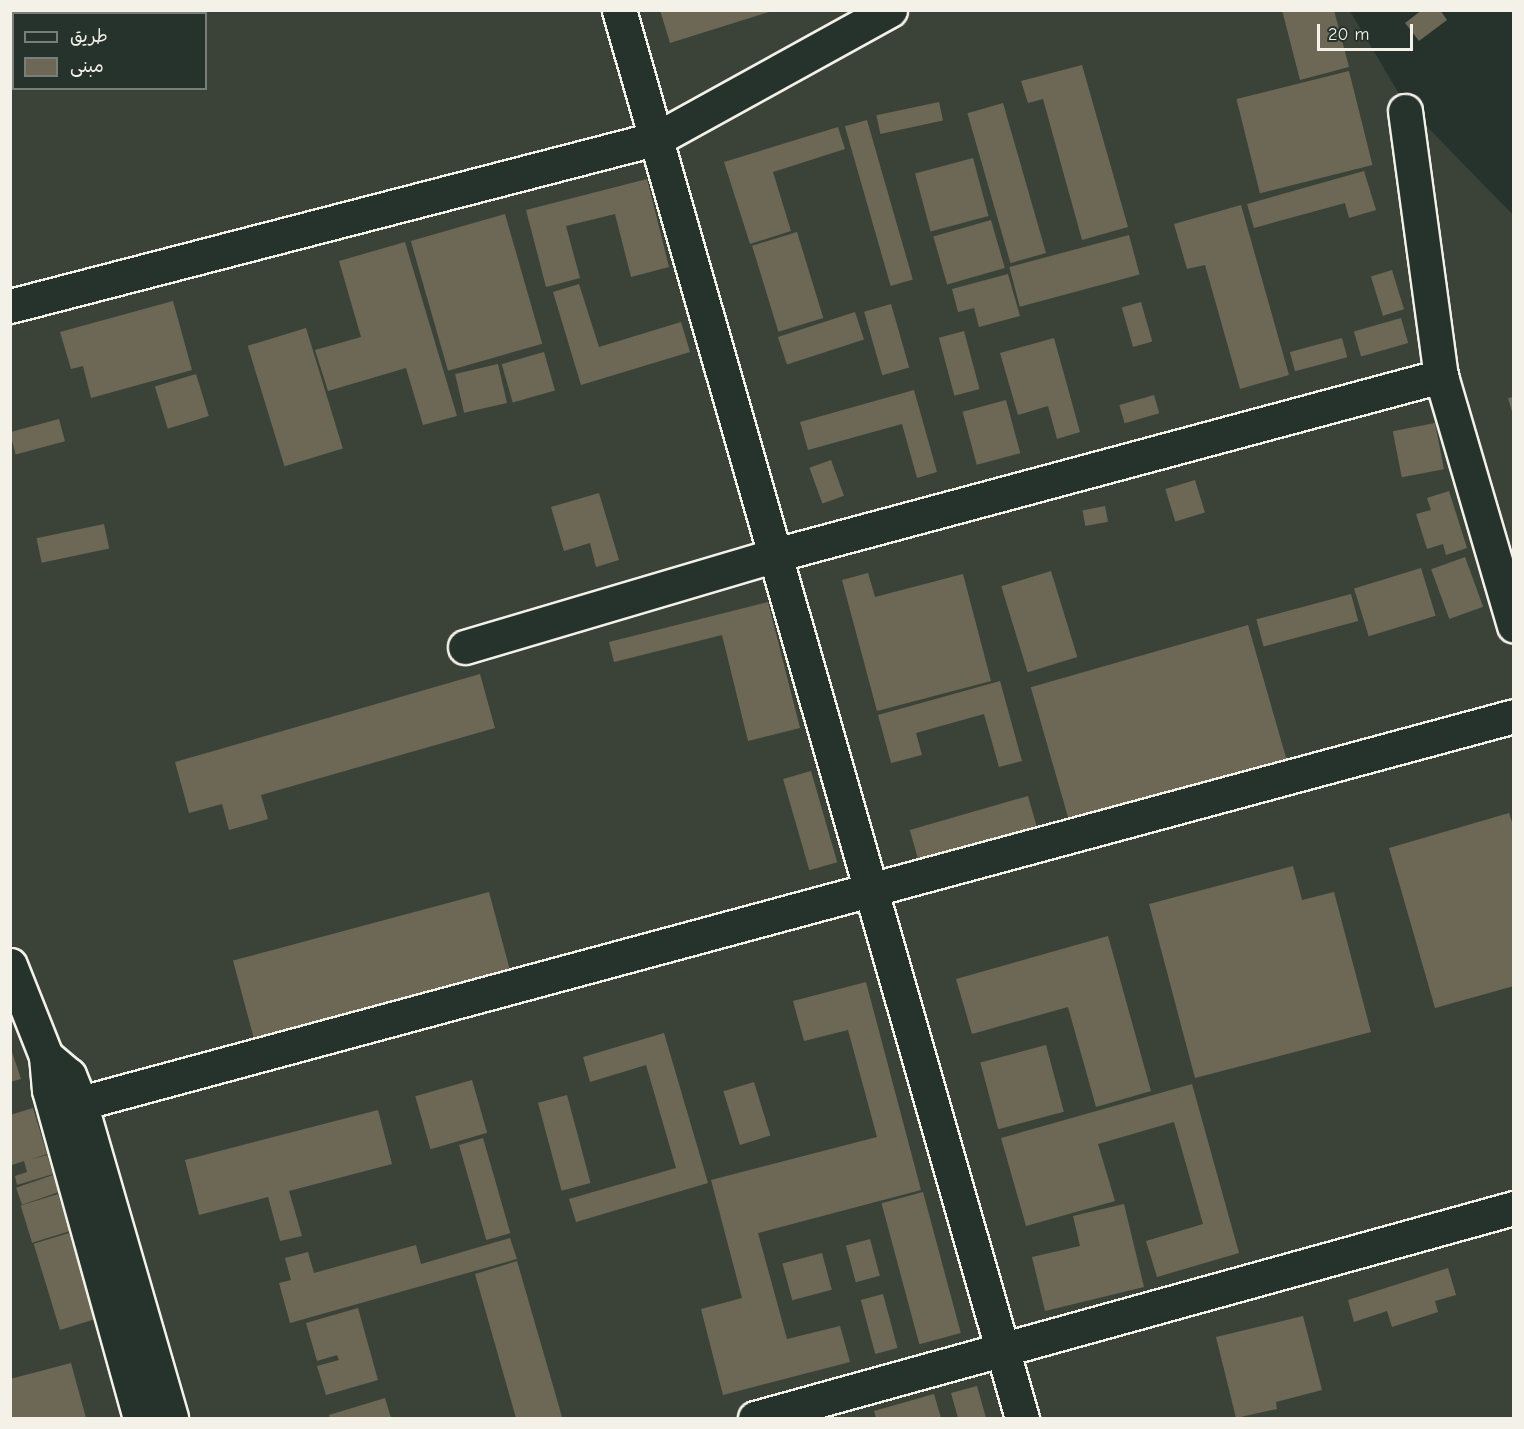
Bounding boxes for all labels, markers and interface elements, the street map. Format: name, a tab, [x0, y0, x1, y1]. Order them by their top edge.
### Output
legend	[12, 12, 207, 90]
scale bar	[1320, 12, 1416, 50]
text: 20 m	[1328, 24, 1369, 45]
text: طريق	[70, 26, 108, 47]
text: مبنى	[70, 56, 104, 77]

